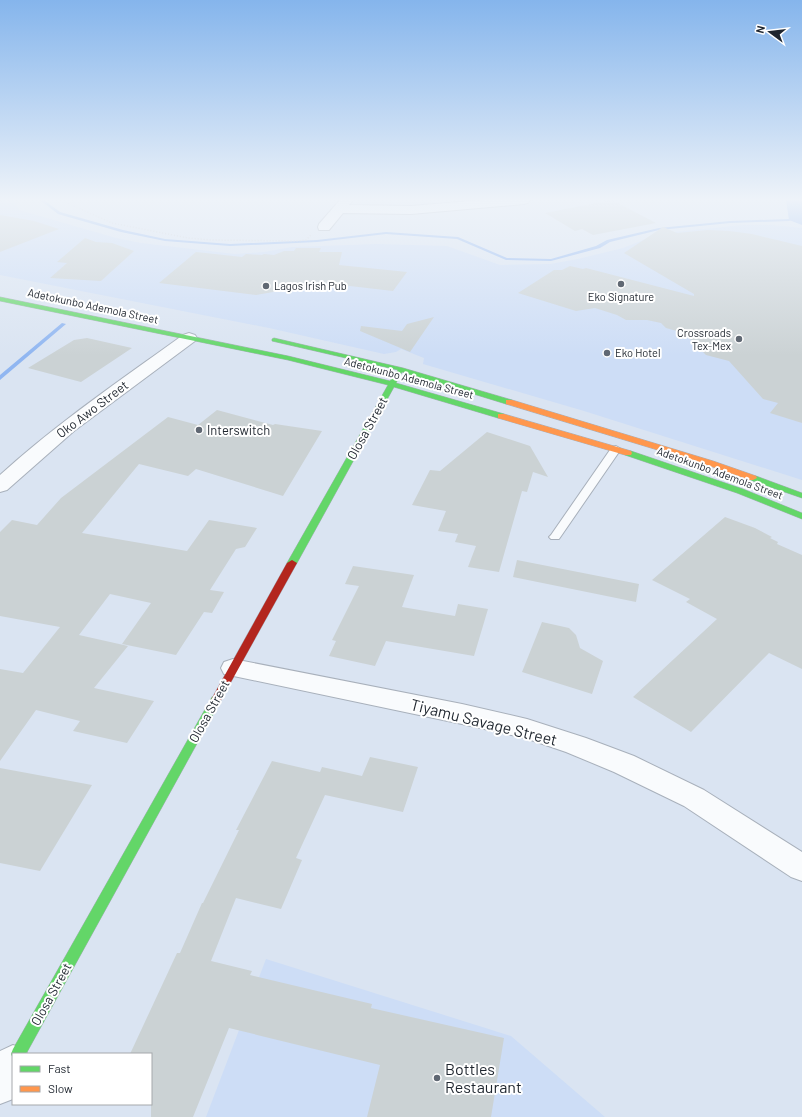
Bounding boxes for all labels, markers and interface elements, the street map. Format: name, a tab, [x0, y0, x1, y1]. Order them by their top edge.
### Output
north arrow	[750, 12, 790, 52]
text: N	[753, 24, 767, 35]
place label: Lagos Irish Pub	[274, 279, 347, 292]
marker: Eko Signature	[616, 279, 626, 289]
marker: Lagos Irish Pub	[261, 281, 271, 291]
street label: Adetokunbo Ademola Street	[26, 285, 160, 326]
place label: Eko Signature	[588, 290, 654, 303]
place label: Crossroads Tex-Mex	[677, 326, 731, 352]
marker: Crossroads Tex-Mex	[734, 334, 744, 344]
place label: Eko Hotel	[615, 346, 661, 359]
marker: Eko Hotel	[602, 348, 612, 358]
street label: Adetokunbo Ademola Street	[343, 354, 475, 401]
street label: Oko Awo Street	[53, 377, 131, 441]
street label: Olosa Street	[343, 394, 391, 462]
place label: Interswitch	[207, 422, 270, 438]
marker: Interswitch	[194, 425, 204, 435]
street label: Adetokunbo Ademola Street	[655, 444, 785, 501]
street label: Olosa Street	[185, 677, 233, 745]
street label: Tiyamu Savage Street	[409, 694, 559, 749]
street label: Olosa Street	[27, 960, 75, 1028]
legend	[12, 1053, 152, 1105]
place label: Bottles Restaurant	[445, 1059, 522, 1096]
text: Fast	[48, 1061, 71, 1075]
marker: Bottles Restaurant	[432, 1073, 442, 1083]
text: Slow	[48, 1081, 73, 1095]

